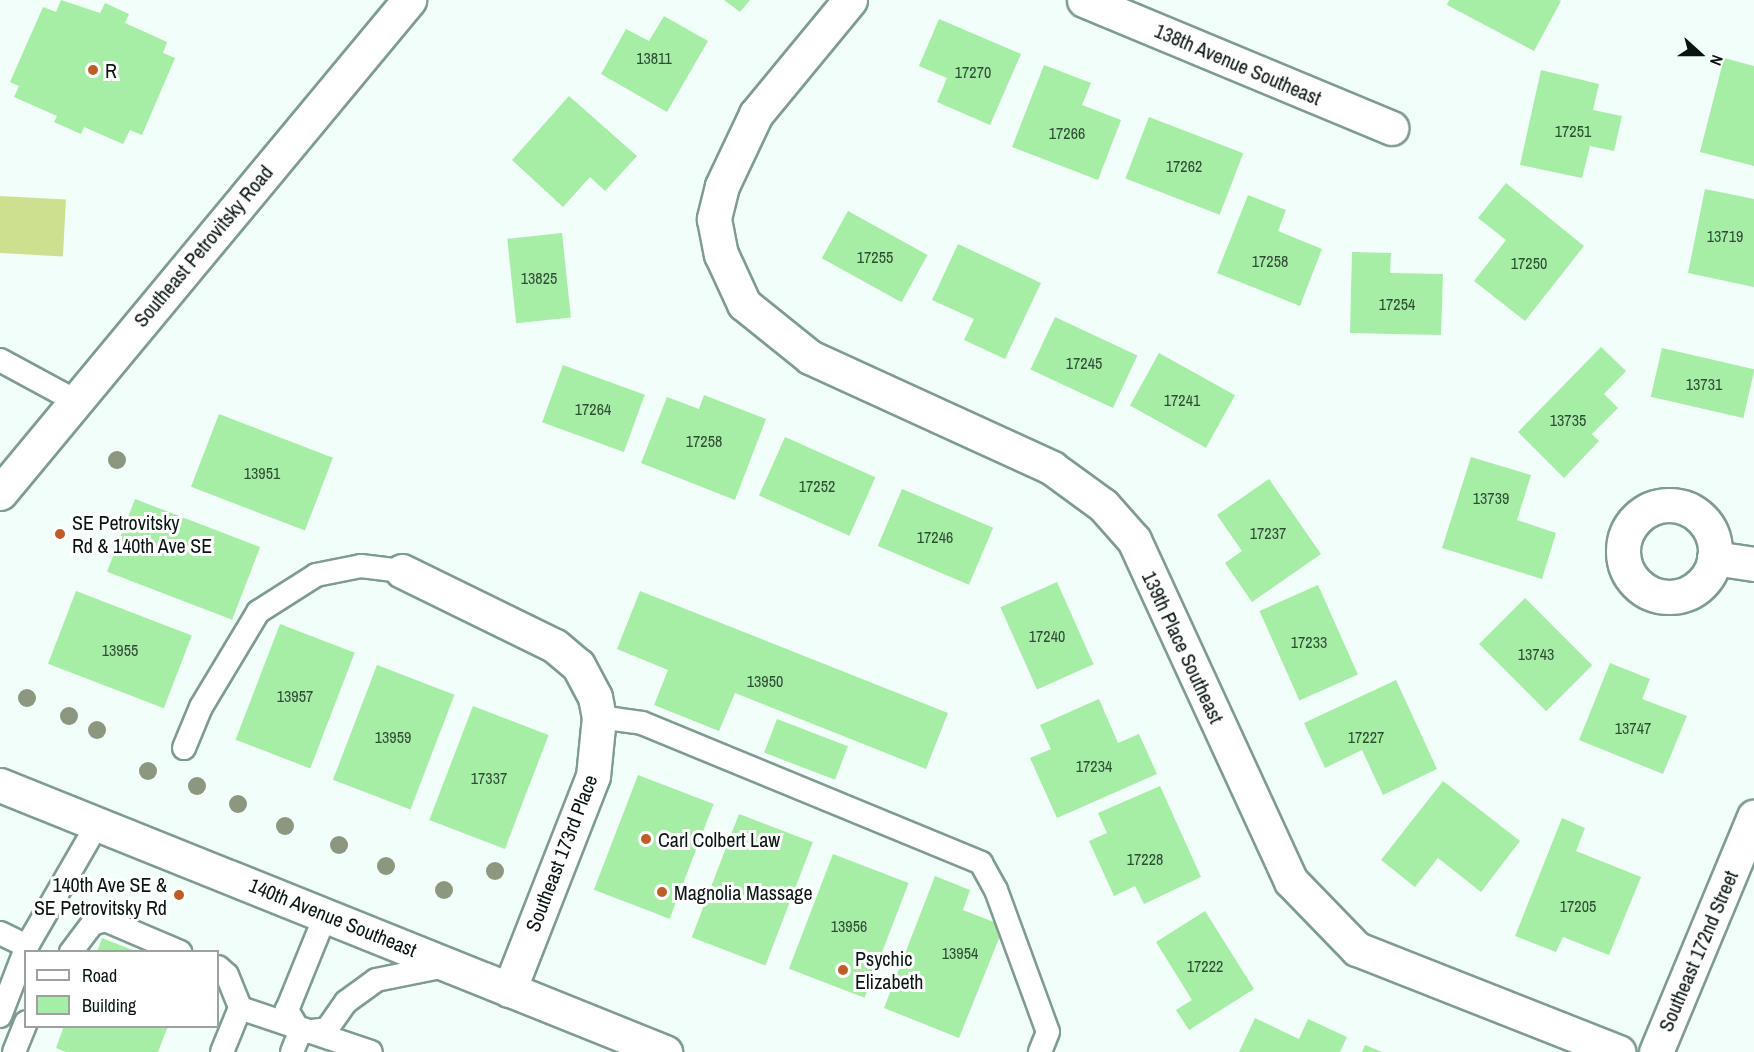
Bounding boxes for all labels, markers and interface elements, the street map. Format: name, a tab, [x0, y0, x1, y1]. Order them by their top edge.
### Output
street label: 138th Avenue Southeast	[1151, 18, 1325, 110]
north arrow	[1670, 24, 1730, 84]
house number: 13811	[636, 48, 672, 68]
text: N	[1705, 52, 1729, 69]
place label: R	[105, 58, 117, 82]
house number: 17270	[955, 62, 991, 82]
marker: R	[86, 63, 100, 77]
house number: 17251	[1555, 121, 1591, 141]
house number: 17266	[1049, 123, 1085, 143]
house number: 17262	[1166, 156, 1202, 176]
street label: Southeast Petrovitsky Road	[128, 160, 278, 332]
house number: 13719	[1707, 226, 1743, 246]
house number: 17255	[857, 247, 893, 267]
house number: 17258	[1252, 251, 1288, 271]
house number: 17250	[1511, 253, 1547, 273]
house number: 13825	[521, 268, 557, 288]
house number: 17254	[1379, 294, 1415, 314]
house number: 17245	[1066, 353, 1102, 373]
house number: 13731	[1686, 374, 1722, 394]
house number: 17241	[1164, 390, 1200, 410]
house number: 17264	[575, 399, 611, 419]
house number: 13735	[1550, 410, 1586, 430]
house number: 17258	[686, 431, 722, 451]
house number: 13951	[244, 463, 280, 483]
house number: 17252	[799, 476, 835, 496]
house number: 13739	[1473, 488, 1509, 508]
place label: SE Petrovitsky Rd & 140th Ave SE	[72, 510, 213, 557]
house number: 17237	[1250, 523, 1286, 543]
marker: SE Petrovitsky Rd & 140th Ave SE	[53, 527, 67, 541]
house number: 17246	[917, 527, 953, 547]
street label: 139th Place Southeast	[1137, 567, 1229, 727]
house number: 17240	[1029, 626, 1065, 646]
house number: 17233	[1291, 632, 1327, 652]
house number: 13955	[102, 640, 138, 660]
house number: 13743	[1518, 644, 1554, 664]
house number: 13950	[747, 671, 783, 691]
house number: 13957	[277, 686, 313, 706]
house number: 13747	[1615, 718, 1651, 738]
house number: 13959	[375, 727, 411, 747]
house number: 17227	[1348, 727, 1384, 747]
house number: 17234	[1076, 756, 1112, 776]
house number: 17337	[471, 768, 507, 788]
street label: Southeast 173rd Place	[520, 771, 602, 935]
place label: Carl Colbert Law	[658, 827, 780, 851]
marker: Carl Colbert Law	[639, 832, 653, 846]
house number: 17228	[1127, 849, 1163, 869]
street label: Southeast 172nd Street	[1653, 867, 1743, 1035]
place label: 140th Ave SE & SE Petrovitsky Rd	[34, 872, 167, 919]
street label: 140th Avenue Southeast	[245, 872, 421, 962]
place label: Magnolia Massage	[674, 880, 813, 904]
marker: Magnolia Massage	[655, 885, 669, 899]
marker: 140th Ave SE & SE Petrovitsky Rd	[172, 888, 186, 902]
house number: 17205	[1560, 896, 1596, 916]
house number: 13956	[831, 916, 867, 936]
house number: 13954	[942, 943, 978, 963]
place label: Psychic Elizabeth	[855, 946, 923, 993]
legend	[24, 950, 219, 1028]
house number: 17222	[1187, 956, 1223, 976]
text: Road	[82, 963, 117, 988]
marker: Psychic Elizabeth	[836, 963, 850, 977]
text: Building	[82, 993, 136, 1018]

